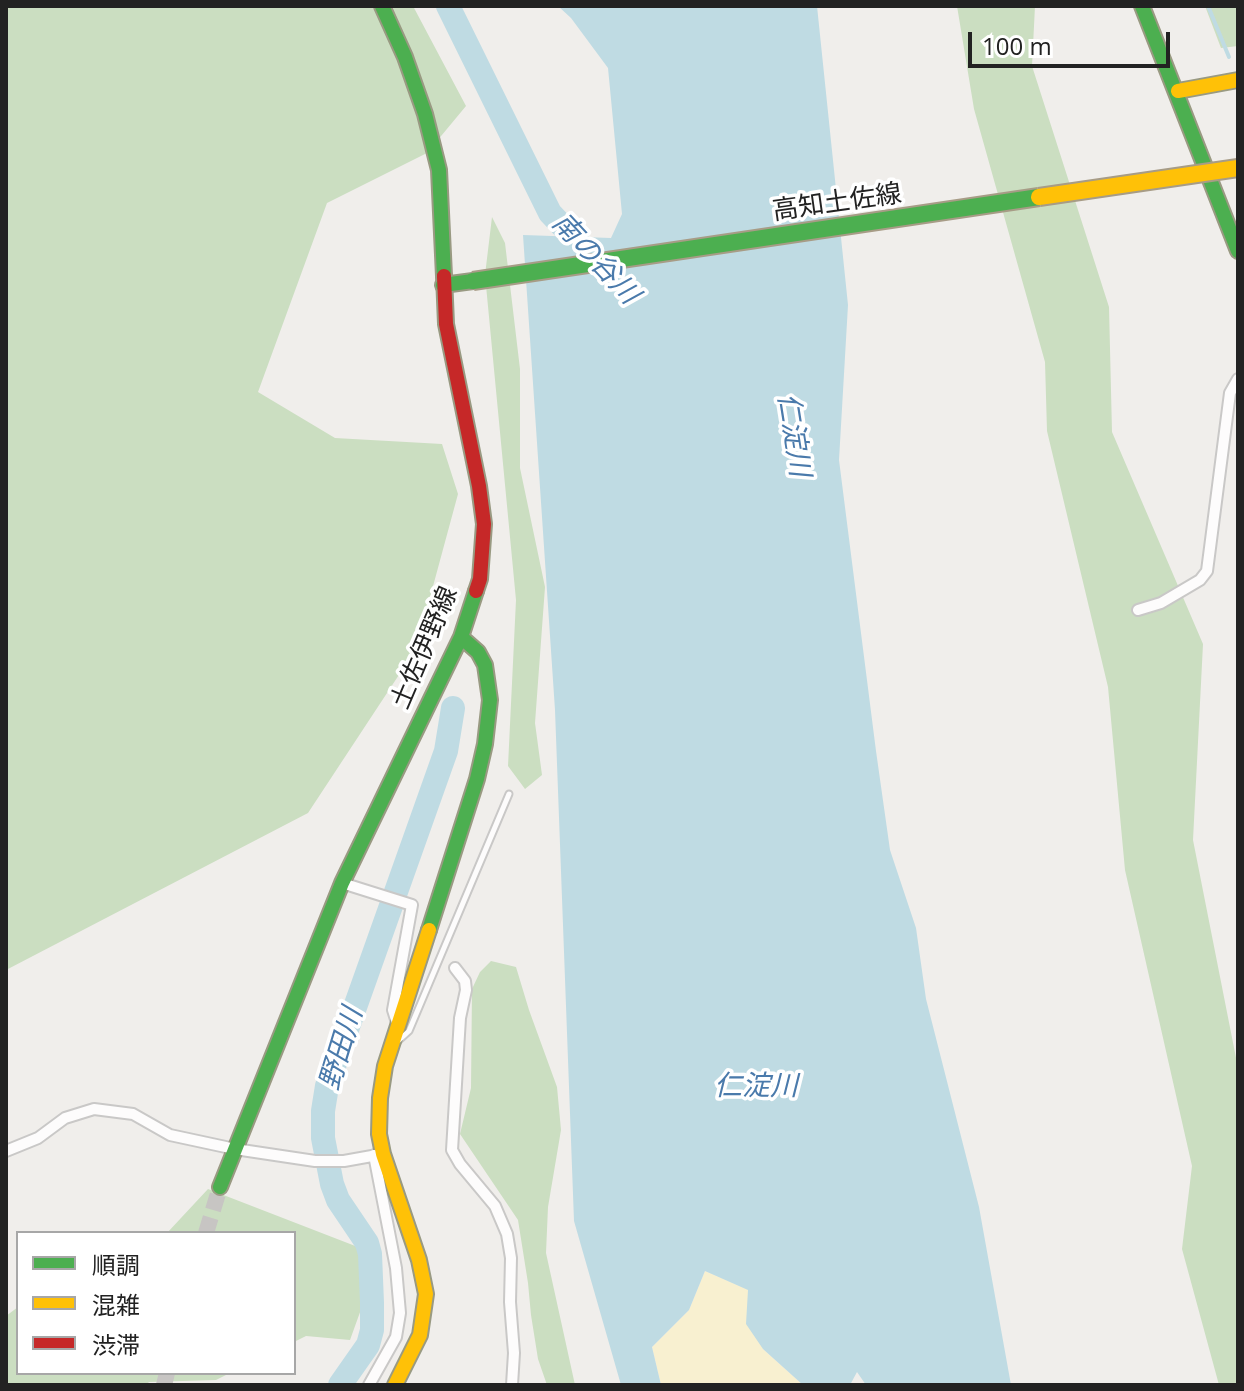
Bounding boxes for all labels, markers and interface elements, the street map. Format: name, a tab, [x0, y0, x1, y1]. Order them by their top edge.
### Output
scale bar	[972, 16, 1174, 66]
text: 100 m	[982, 29, 1052, 62]
street label: 高知土佐線	[770, 179, 904, 227]
water label: 南の谷川	[545, 207, 645, 311]
water label: 仁淀川	[770, 391, 816, 479]
street label: 土佐伊野線	[385, 582, 465, 714]
water label: 野田川	[314, 1004, 370, 1094]
water label: 仁淀川	[714, 1070, 798, 1104]
legend	[16, 1231, 296, 1375]
text: 順調	[92, 1248, 140, 1281]
text: 混雑	[92, 1288, 140, 1321]
text: 渋滞	[92, 1328, 140, 1361]

